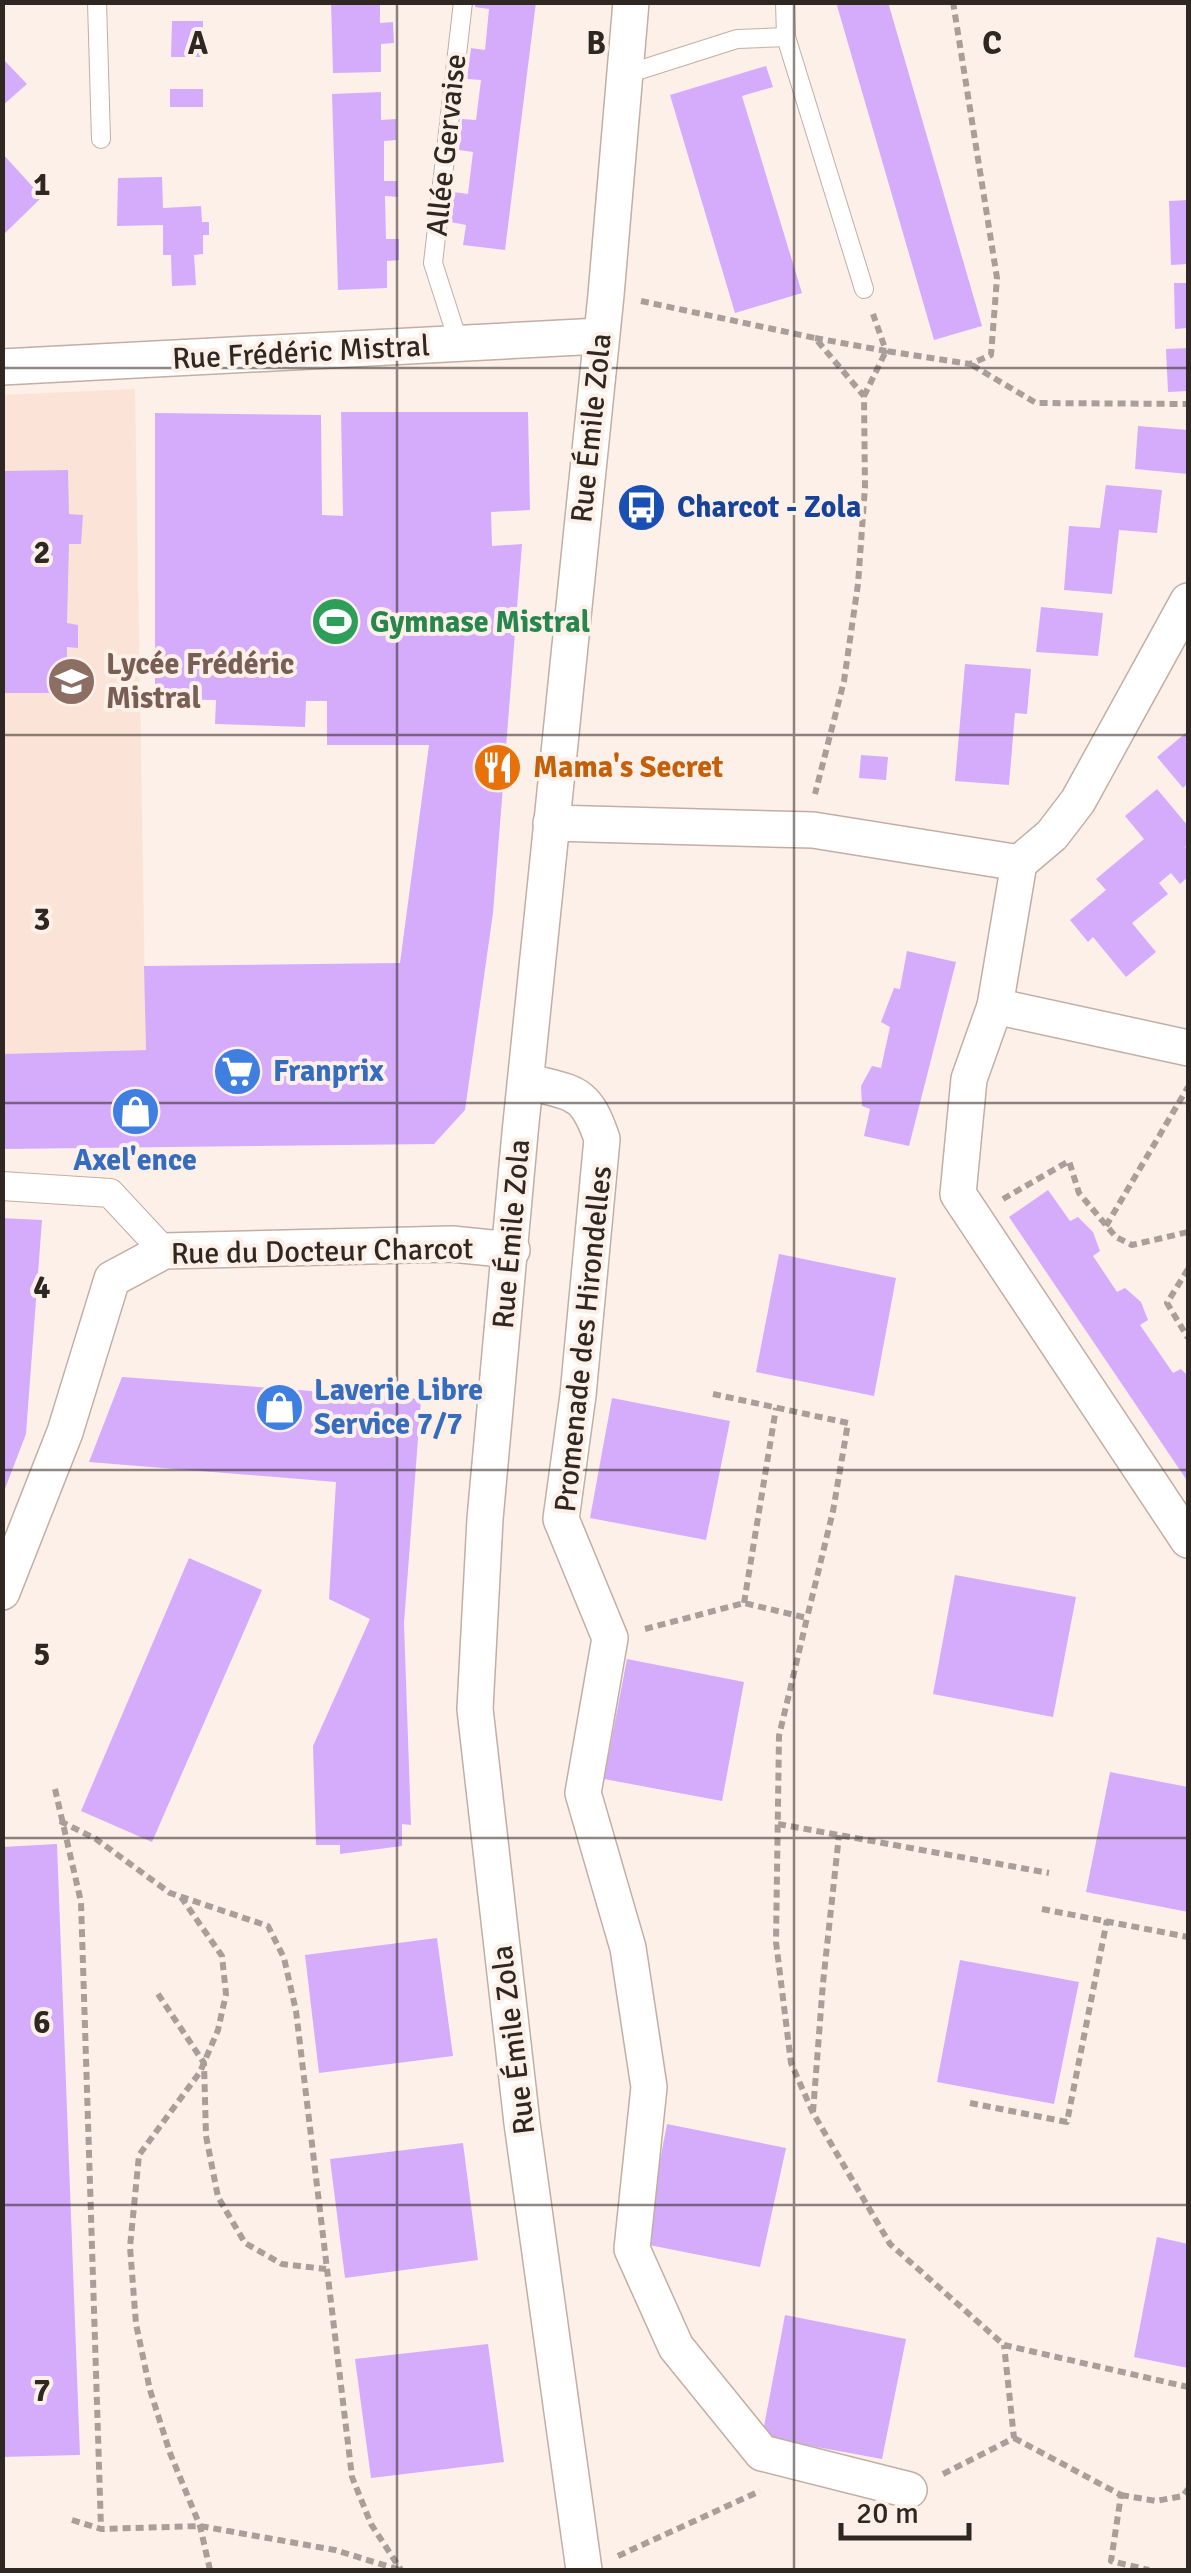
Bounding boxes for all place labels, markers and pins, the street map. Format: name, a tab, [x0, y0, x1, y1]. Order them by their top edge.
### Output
bus stop icon: Charcot - Zola	[616, 481, 668, 533]
place label: Charcot - Zola	[677, 489, 861, 526]
sports icon: Gymnase Mistral	[309, 596, 361, 648]
place label: Gymnase Mistral	[370, 604, 590, 641]
place label: Lycée Frédéric Mistral	[106, 646, 294, 717]
school or university icon: Lycée Frédéric Mistral	[45, 655, 97, 707]
restaurant icon: Mama's Secret	[472, 741, 524, 793]
place label: Mama's Secret	[533, 749, 723, 786]
supermarket icon: Franprix	[212, 1045, 264, 1097]
place label: Franprix	[273, 1053, 384, 1090]
shop icon: Axel'ence	[109, 1085, 161, 1137]
place label: Axel'ence	[73, 1142, 197, 1179]
place label: Laverie Libre Service 7/7	[314, 1372, 483, 1443]
shop icon: Laverie Libre Service 7/7	[253, 1381, 305, 1433]

